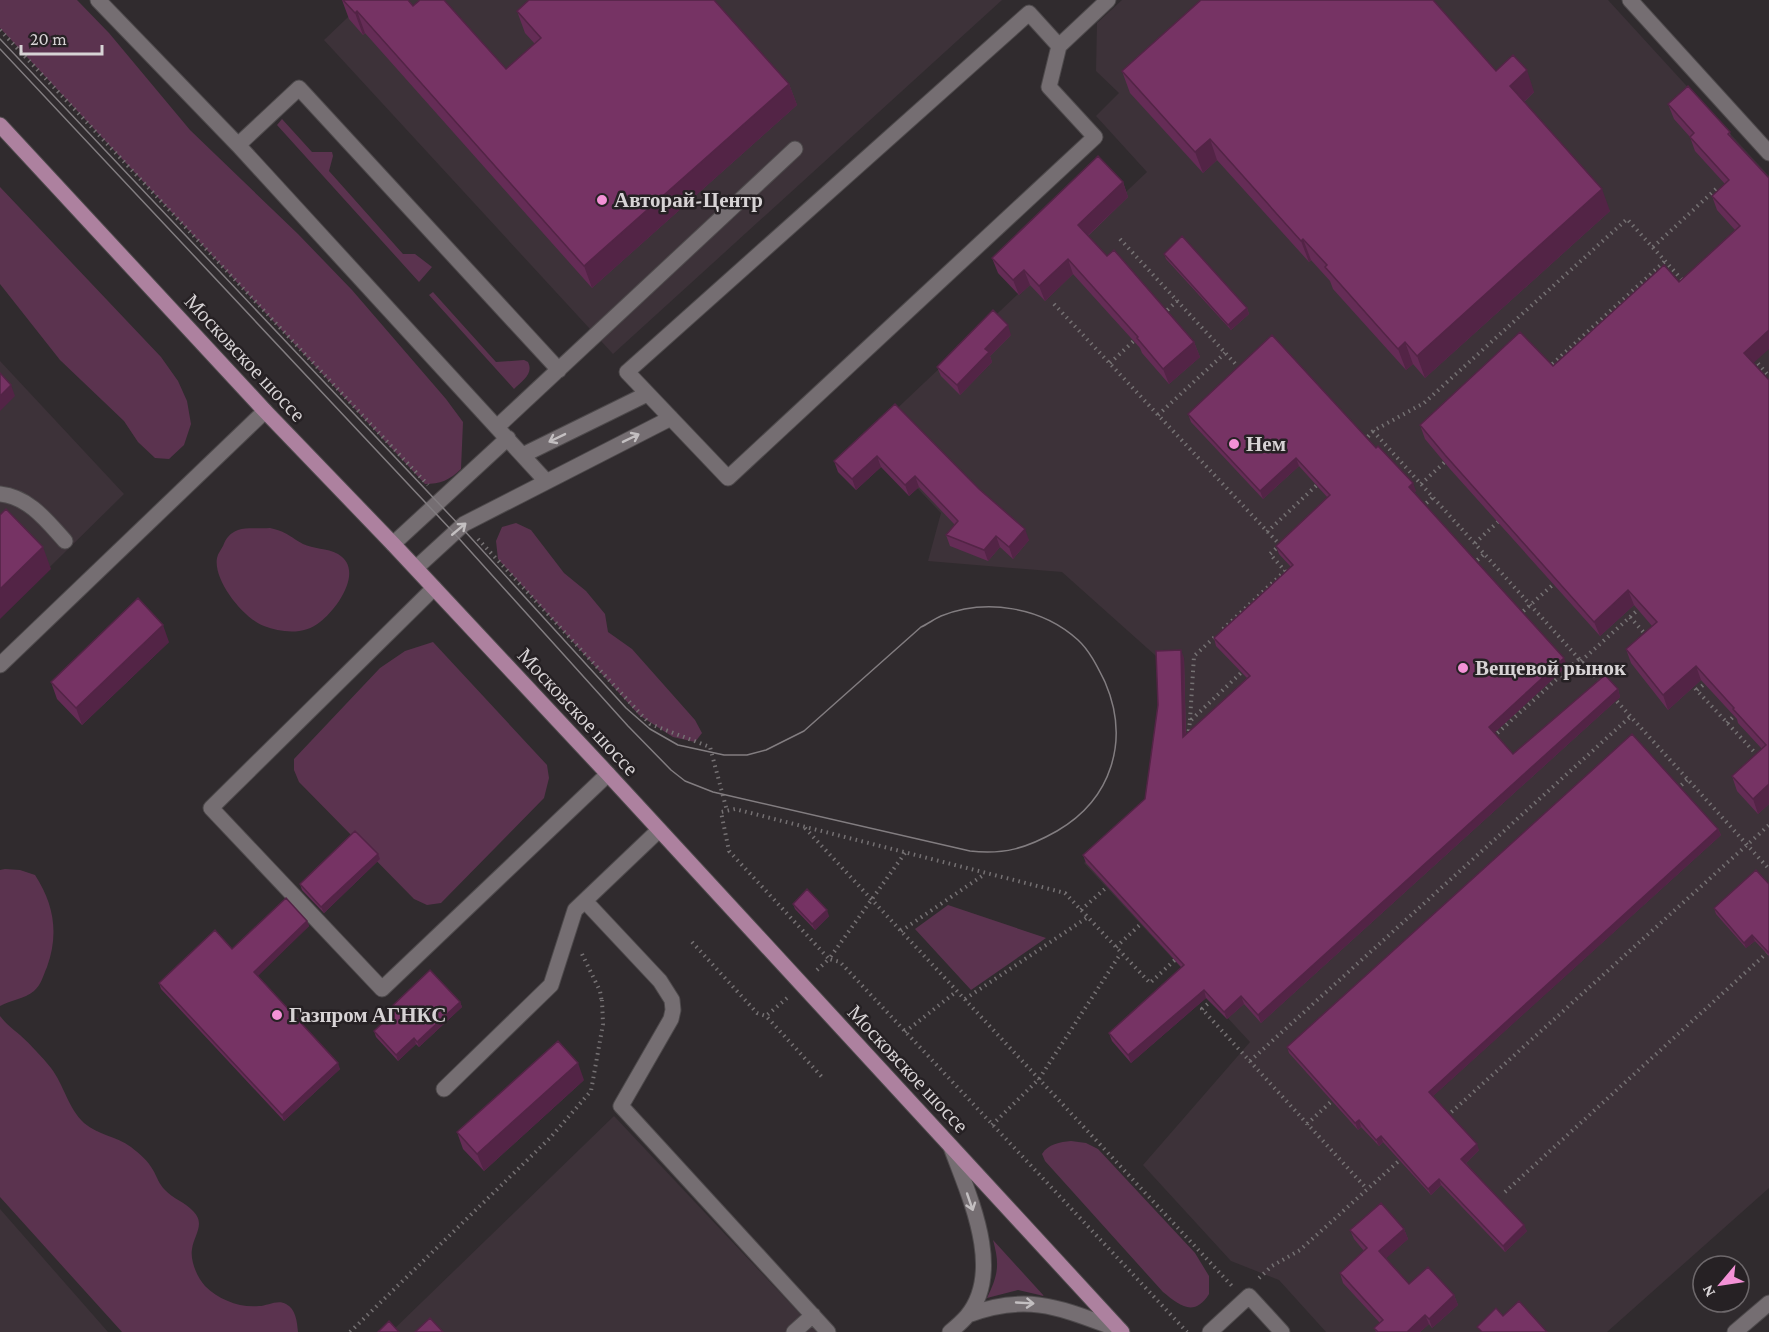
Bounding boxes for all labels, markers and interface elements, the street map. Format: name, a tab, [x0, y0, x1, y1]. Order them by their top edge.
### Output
scale bar	[21, 18, 102, 56]
text: 20 m	[30, 29, 67, 49]
place label: Авторай-Центр	[614, 188, 763, 212]
marker: Авторай-Центр	[595, 193, 609, 207]
street label: Московское шоссе	[180, 289, 310, 427]
one-way arrow	[622, 432, 640, 443]
place label: Нем	[1246, 432, 1286, 456]
one-way arrow	[549, 433, 567, 445]
marker: Нем	[1227, 437, 1241, 451]
one-way arrow	[451, 522, 466, 536]
street label: Московское шоссе	[513, 643, 643, 781]
place label: Вещевой рынок	[1475, 656, 1627, 680]
marker: Вещевой рынок	[1456, 661, 1470, 675]
street label: Московское шоссе	[843, 1000, 973, 1138]
place label: Газпром АГНКС	[289, 1003, 446, 1027]
marker: Газпром АГНКС	[270, 1008, 284, 1022]
one-way arrow	[966, 1192, 977, 1211]
north arrow	[1691, 1254, 1751, 1314]
text: N	[1698, 1282, 1718, 1300]
one-way arrow	[1015, 1298, 1035, 1309]

